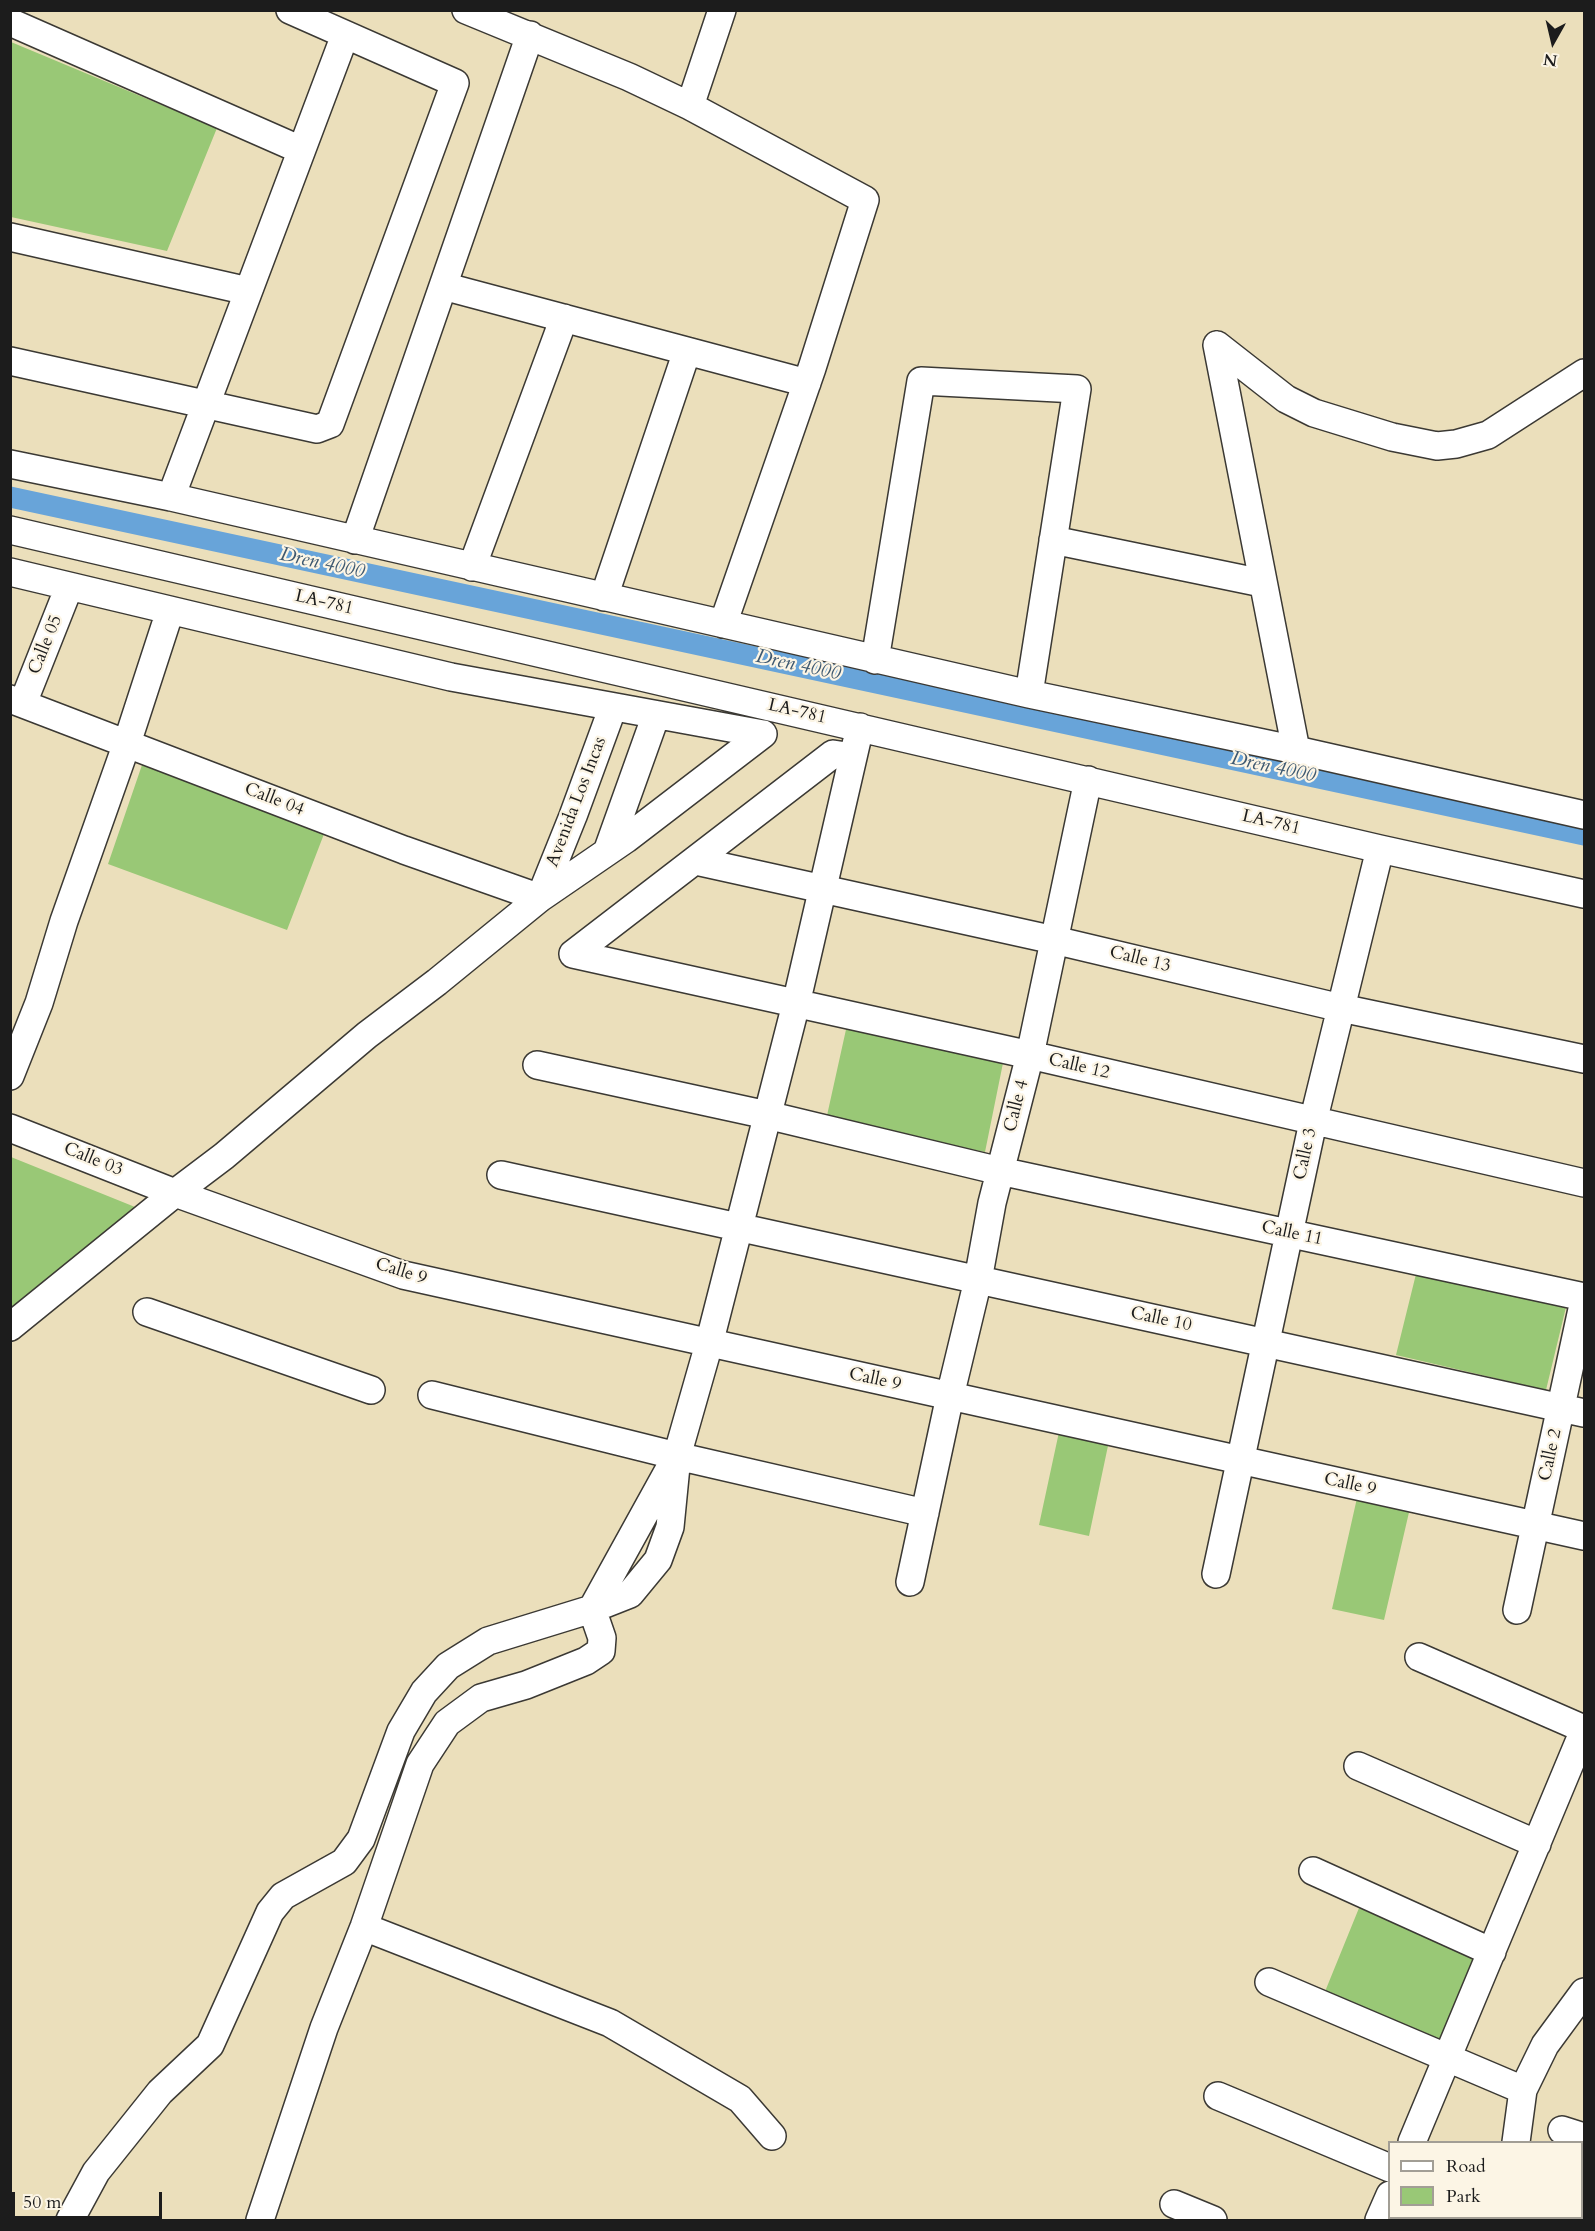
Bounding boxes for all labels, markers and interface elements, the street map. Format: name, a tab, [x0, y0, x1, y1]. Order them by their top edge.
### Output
north arrow	[1523, 12, 1583, 72]
text: N	[1542, 48, 1559, 72]
water label: Dren 4000	[277, 543, 367, 585]
street label: LA-781	[293, 586, 355, 620]
street label: Calle 05	[24, 612, 68, 678]
water label: Dren 4000	[753, 645, 843, 687]
street label: LA-781	[766, 695, 828, 729]
street label: Avenida Los Incas	[542, 734, 612, 870]
water label: Dren 4000	[1228, 747, 1318, 789]
street label: Calle 04	[241, 779, 307, 821]
street label: LA-781	[1240, 806, 1302, 840]
street label: Calle 13	[1107, 942, 1173, 978]
street label: Calle 12	[1046, 1049, 1112, 1085]
street label: Calle 4	[1000, 1078, 1034, 1134]
street label: Calle 3	[1290, 1126, 1322, 1182]
street label: Calle 03	[60, 1138, 126, 1182]
street label: Calle 11	[1259, 1217, 1325, 1251]
street label: Calle 9	[373, 1254, 429, 1290]
street label: Calle 10	[1128, 1303, 1194, 1337]
street label: Calle 9	[847, 1364, 903, 1396]
street label: Calle 2	[1535, 1427, 1567, 1483]
street label: Calle 9	[1322, 1469, 1378, 1501]
legend	[1388, 2141, 1583, 2219]
text: Road	[1446, 2154, 1486, 2179]
scale bar	[15, 2180, 165, 2218]
text: Park	[1446, 2184, 1481, 2209]
text: 50 m	[23, 2190, 62, 2215]

